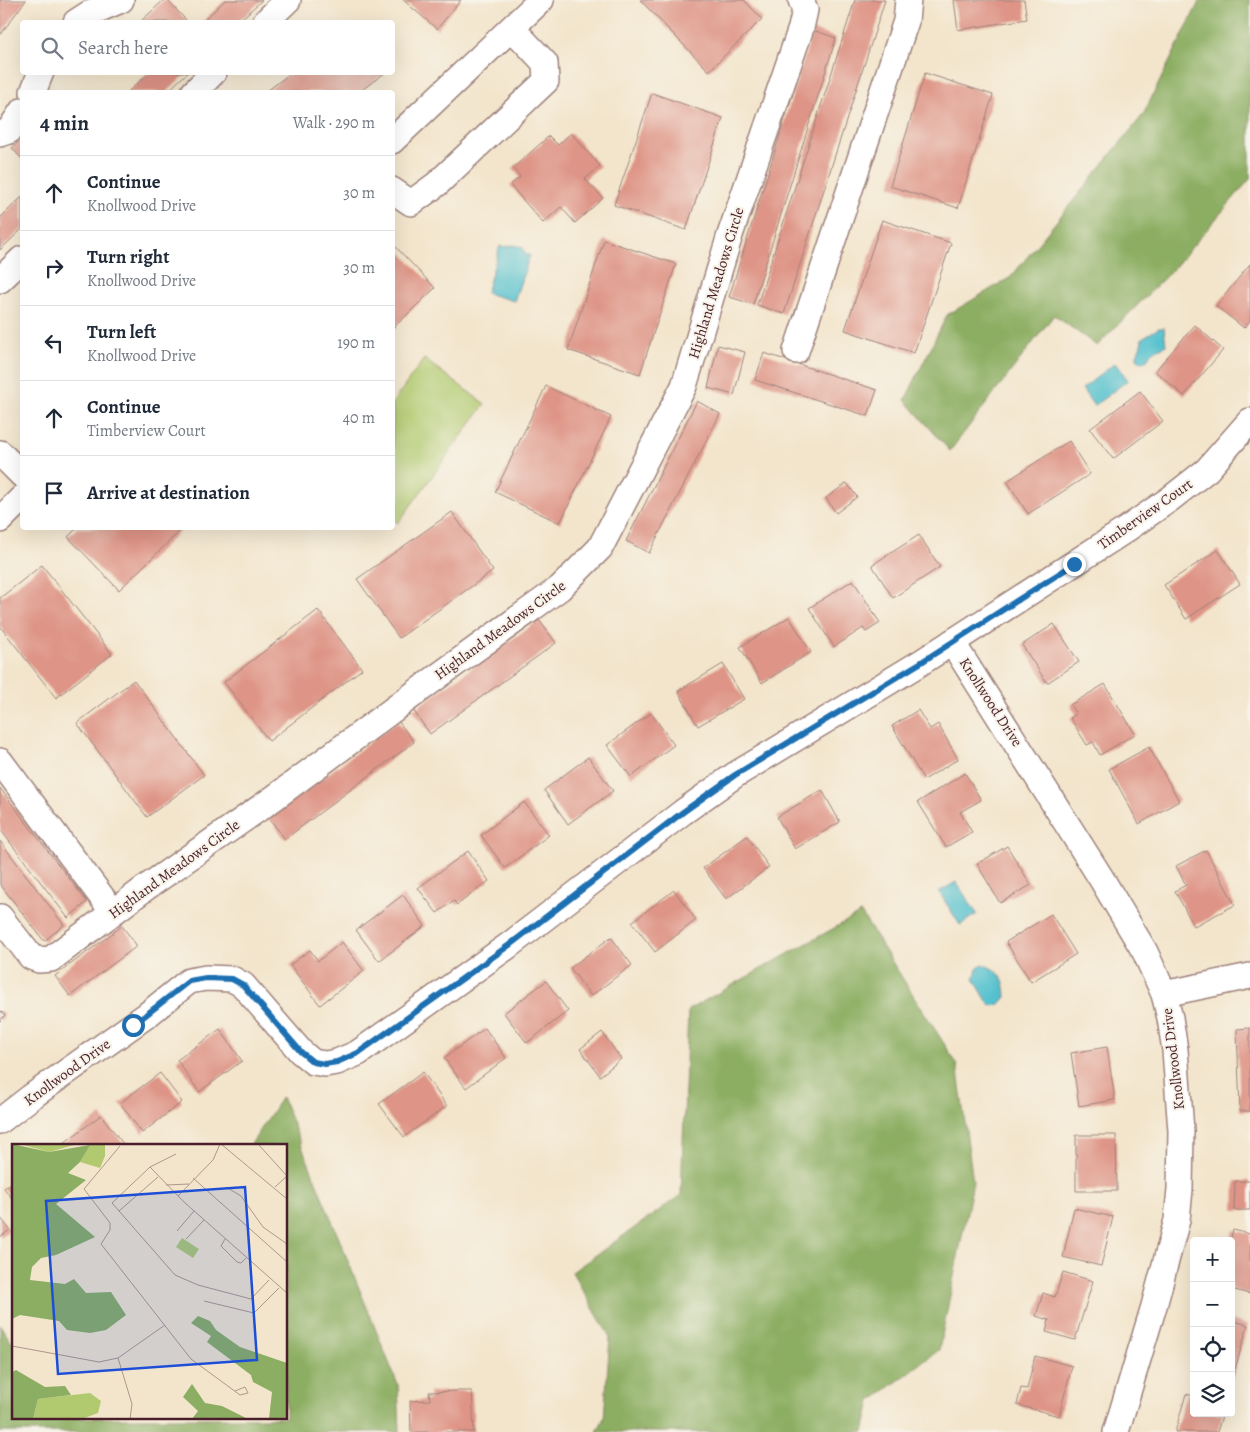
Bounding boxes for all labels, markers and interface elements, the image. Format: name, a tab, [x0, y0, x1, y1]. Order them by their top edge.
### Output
search box	[20, 20, 395, 75]
icon: search	[38, 34, 66, 62]
text: Search here	[78, 35, 168, 61]
text: 4 min	[40, 109, 89, 137]
text: Walk · 290 m	[293, 112, 375, 134]
text: Continue	[87, 169, 161, 195]
icon: ahead	[40, 179, 68, 207]
text: 30 m	[343, 182, 375, 204]
text: Knollwood Drive	[87, 195, 196, 217]
street label: Highland Meadows Circle	[683, 205, 749, 361]
text: Turn right	[87, 244, 169, 270]
icon: right	[40, 254, 68, 282]
text: 30 m	[343, 257, 375, 279]
text: Knollwood Drive	[87, 270, 196, 292]
text: Turn left	[87, 319, 156, 345]
icon: left	[40, 329, 68, 357]
text: 190 m	[337, 332, 375, 354]
text: Knollwood Drive	[87, 345, 196, 367]
text: Continue	[87, 394, 161, 420]
icon: ahead	[40, 404, 68, 432]
text: 40 m	[343, 407, 375, 429]
text: Timberview Court	[87, 420, 206, 442]
street label: Timberview Court	[1094, 474, 1196, 554]
icon: arrive	[40, 479, 68, 507]
text: Arrive at destination	[87, 480, 250, 506]
route end	[1063, 553, 1086, 576]
street label: Highland Meadows Circle	[430, 575, 570, 684]
street label: Knollwood Drive	[955, 654, 1027, 751]
street label: Highland Meadows Circle	[104, 814, 244, 923]
street label: Knollwood Drive	[1157, 1007, 1189, 1111]
route start	[122, 1014, 145, 1037]
street label: Knollwood Drive	[20, 1034, 115, 1110]
inset map	[12, 1144, 288, 1420]
map controls	[1190, 1237, 1235, 1417]
button: +	[1190, 1237, 1235, 1282]
button: −	[1190, 1282, 1235, 1327]
button: locate	[1190, 1327, 1235, 1372]
button: layers	[1190, 1372, 1235, 1417]

